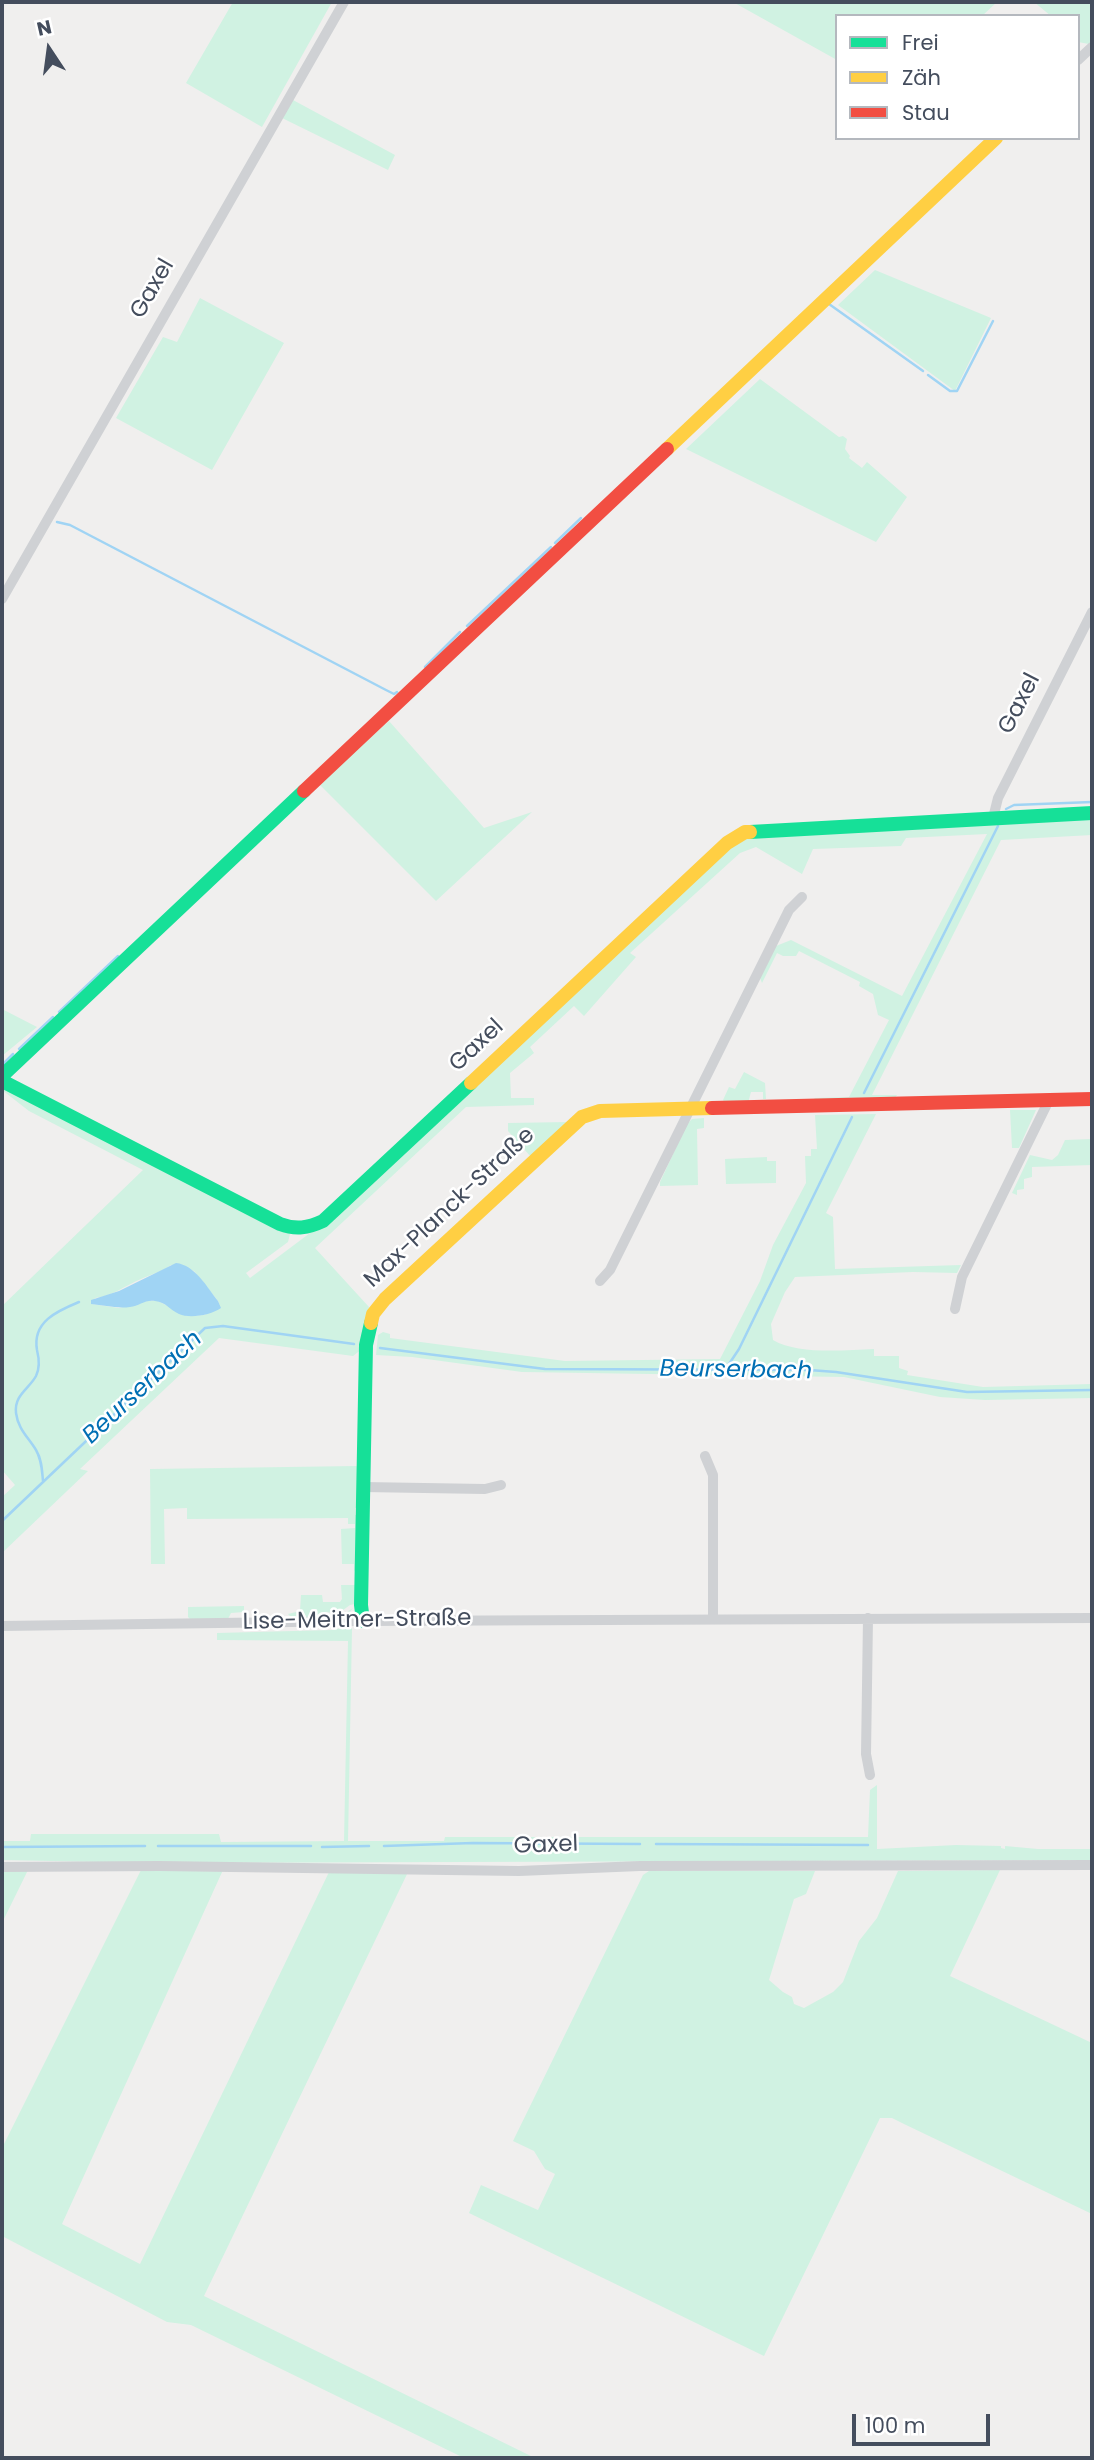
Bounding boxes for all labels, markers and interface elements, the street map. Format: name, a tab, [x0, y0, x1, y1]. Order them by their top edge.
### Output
text: N	[34, 13, 54, 43]
north arrow	[14, 14, 84, 84]
legend	[835, 14, 1080, 140]
text: Frei	[902, 28, 939, 57]
text: Zäh	[902, 63, 941, 92]
text: Stau	[902, 98, 950, 127]
street label: Gaxel	[125, 254, 181, 324]
street label: Gaxel	[993, 669, 1047, 739]
street label: Gaxel	[444, 1014, 510, 1078]
street label: Max-Planck-Straße	[359, 1122, 541, 1294]
water label: Beurserbach	[77, 1325, 209, 1451]
water label: Beurserbach	[659, 1355, 813, 1387]
street label: Lise-Meitner-Straße	[242, 1605, 472, 1637]
street label: Gaxel	[513, 1831, 579, 1861]
scale bar	[856, 2400, 994, 2444]
text: 100 m	[865, 2411, 925, 2440]

